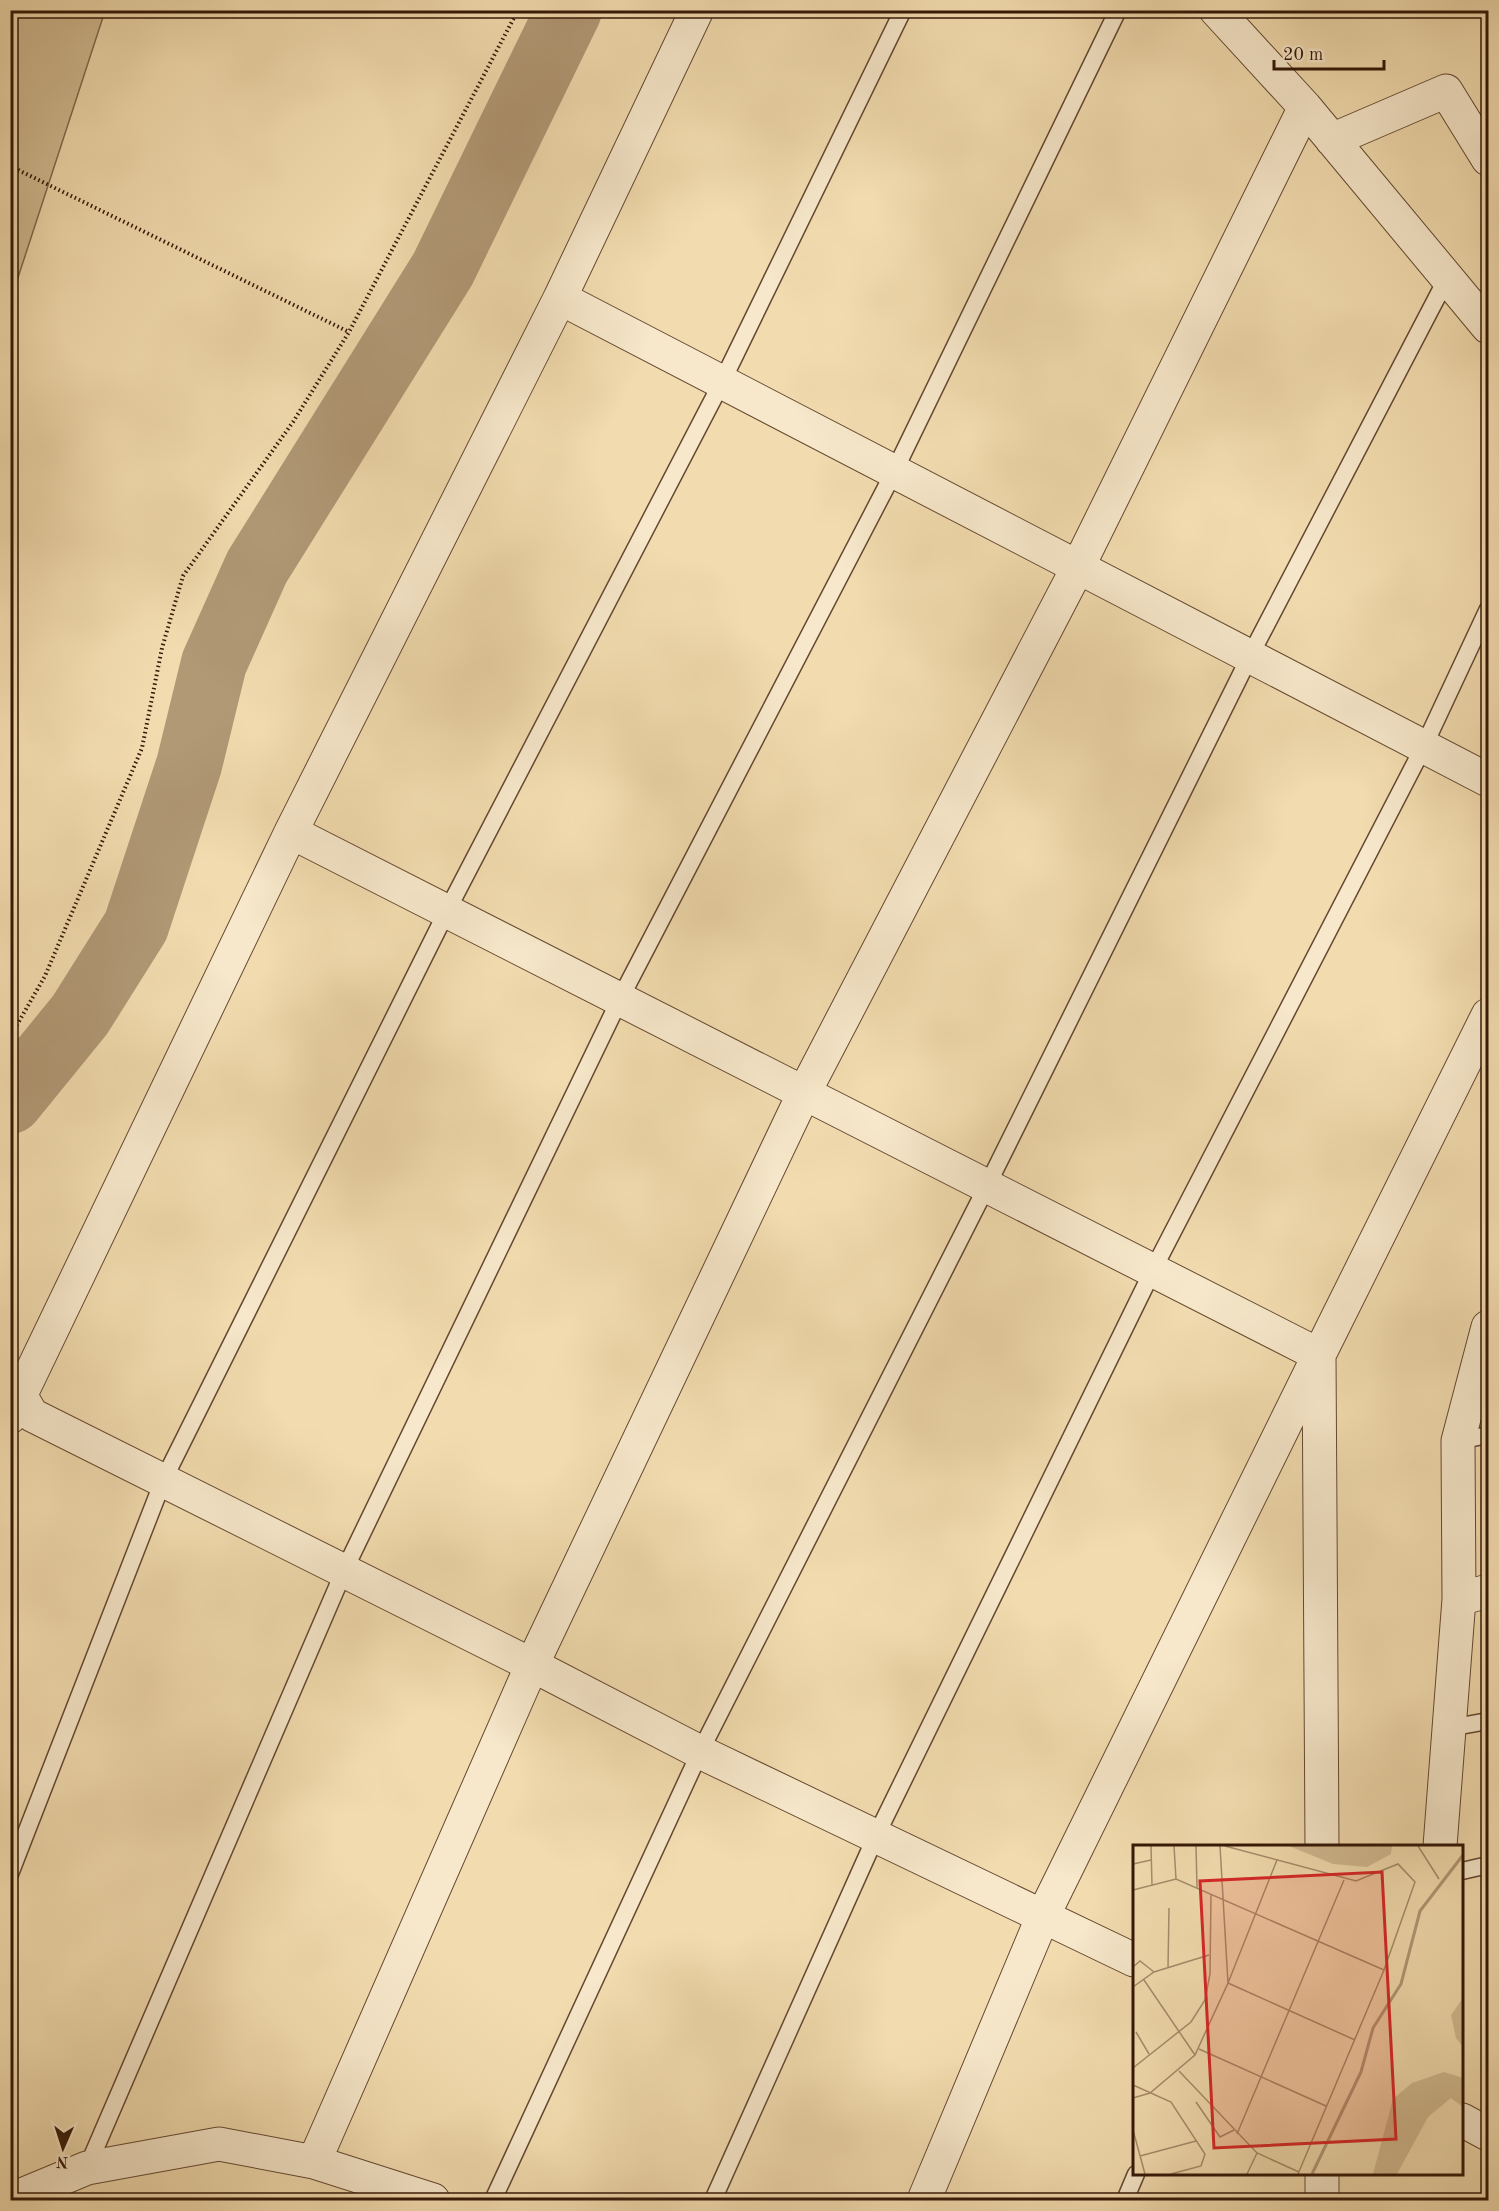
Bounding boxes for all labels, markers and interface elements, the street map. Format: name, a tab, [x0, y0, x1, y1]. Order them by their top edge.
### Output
scale bar	[1274, 33, 1384, 71]
text: 20 m	[1283, 46, 1323, 64]
inset map	[1133, 1845, 1463, 2175]
north arrow	[33, 2118, 93, 2178]
text: N	[55, 2153, 69, 2169]

